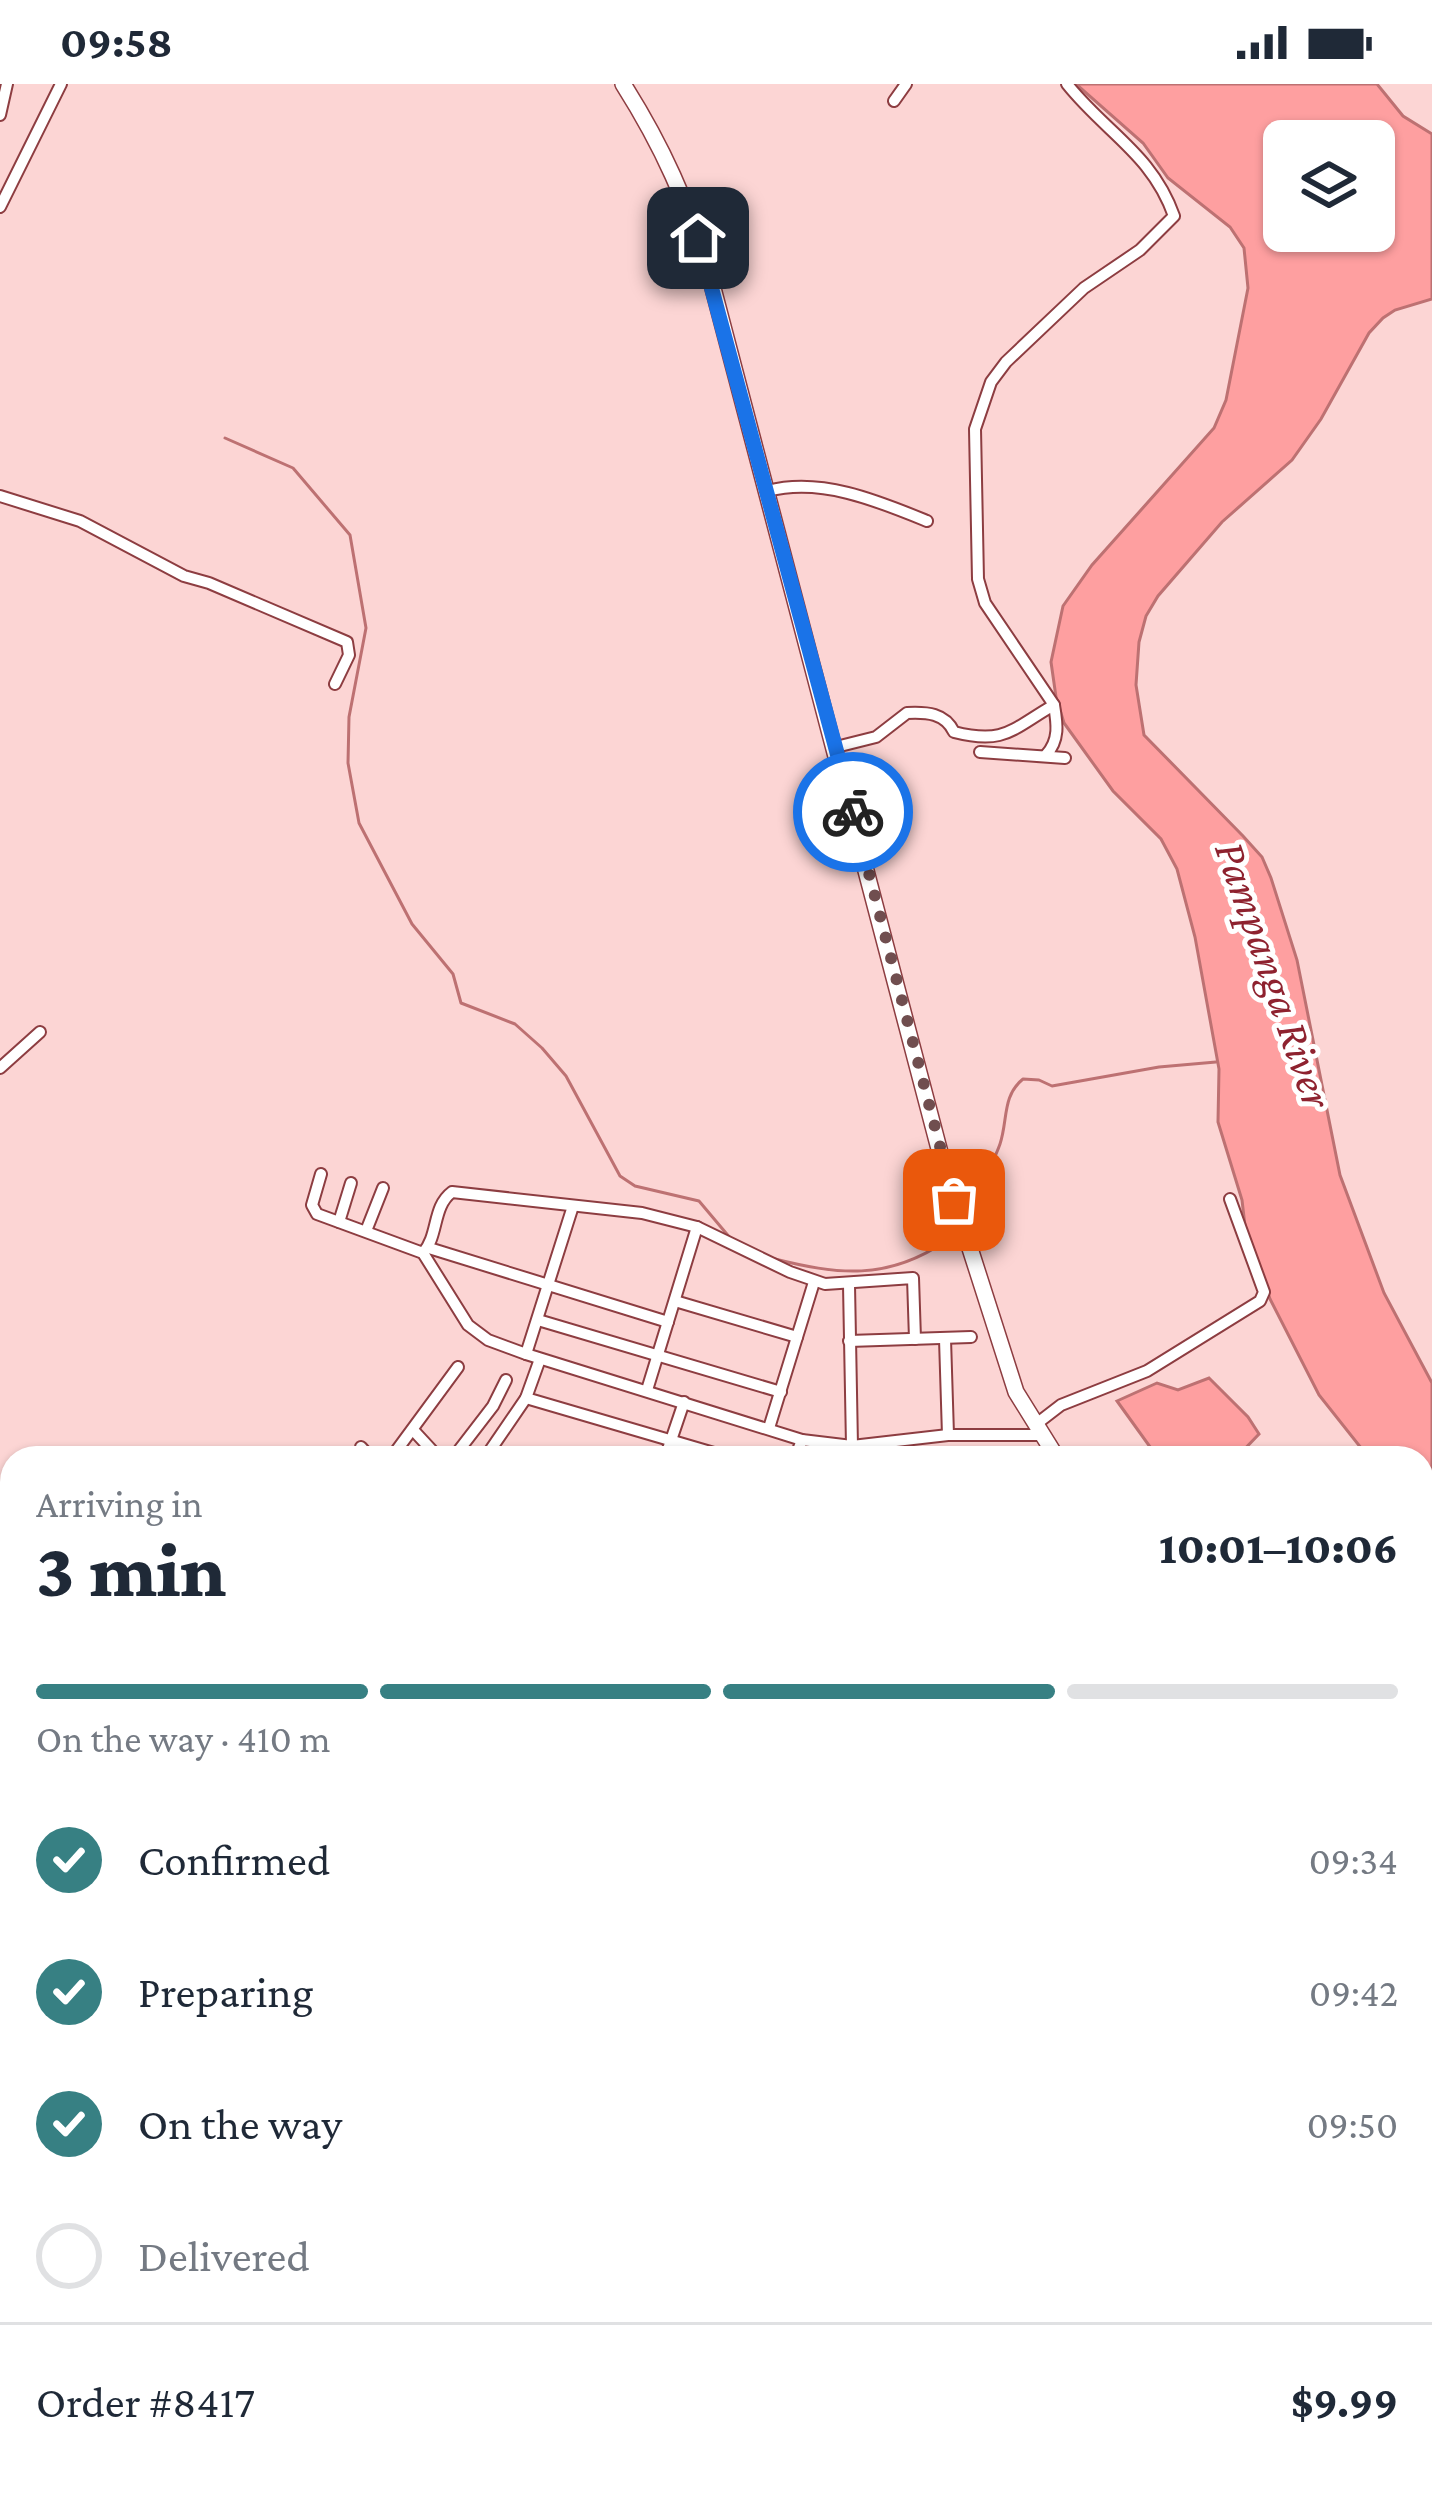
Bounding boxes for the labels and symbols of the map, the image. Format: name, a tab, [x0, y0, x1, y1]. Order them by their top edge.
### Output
pin	[647, 187, 749, 289]
courier	[793, 752, 913, 872]
water label: Pampanga River	[1205, 834, 1343, 1115]
pin	[903, 1149, 1005, 1251]

